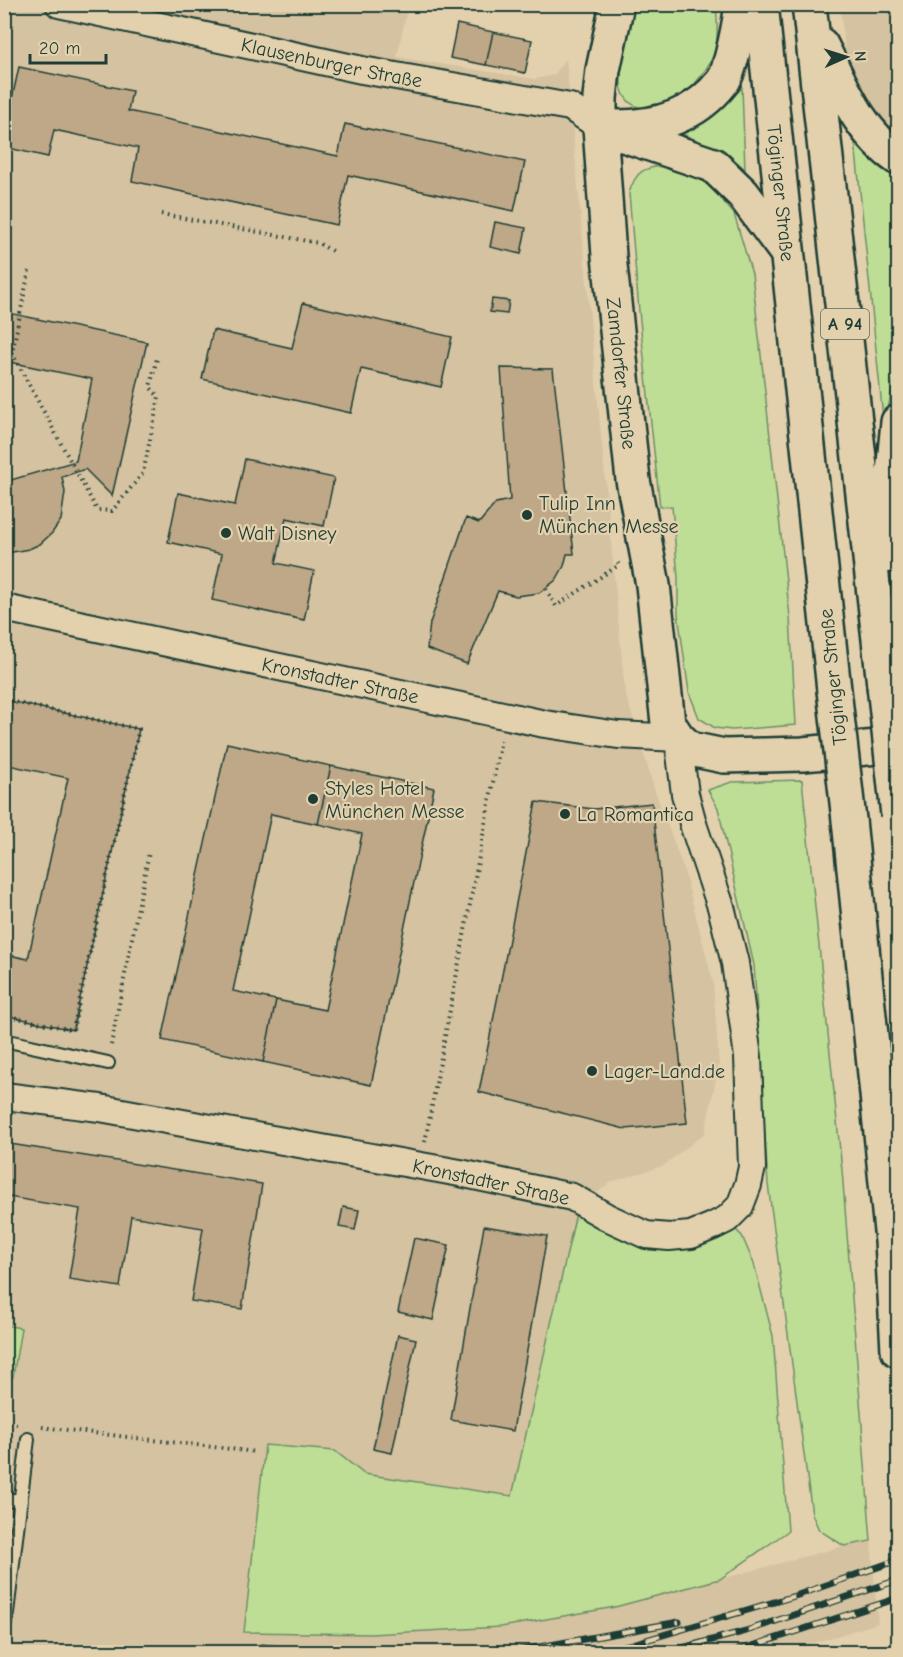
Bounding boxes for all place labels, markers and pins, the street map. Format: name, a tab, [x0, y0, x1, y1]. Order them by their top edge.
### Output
place label: Tulip Inn München Messe	[539, 492, 679, 538]
marker: Tulip Inn München Messe	[520, 508, 534, 522]
place label: Walt Disney	[238, 522, 337, 545]
marker: Walt Disney	[219, 526, 233, 540]
place label: Styles Hotel München Messe	[325, 777, 465, 823]
marker: Styles Hotel München Messe	[306, 792, 320, 806]
place label: La Romantica	[577, 803, 694, 826]
marker: La Romantica	[558, 807, 572, 821]
place label: Lager-Land.de	[604, 1060, 725, 1083]
marker: Lager-Land.de	[585, 1064, 599, 1078]

